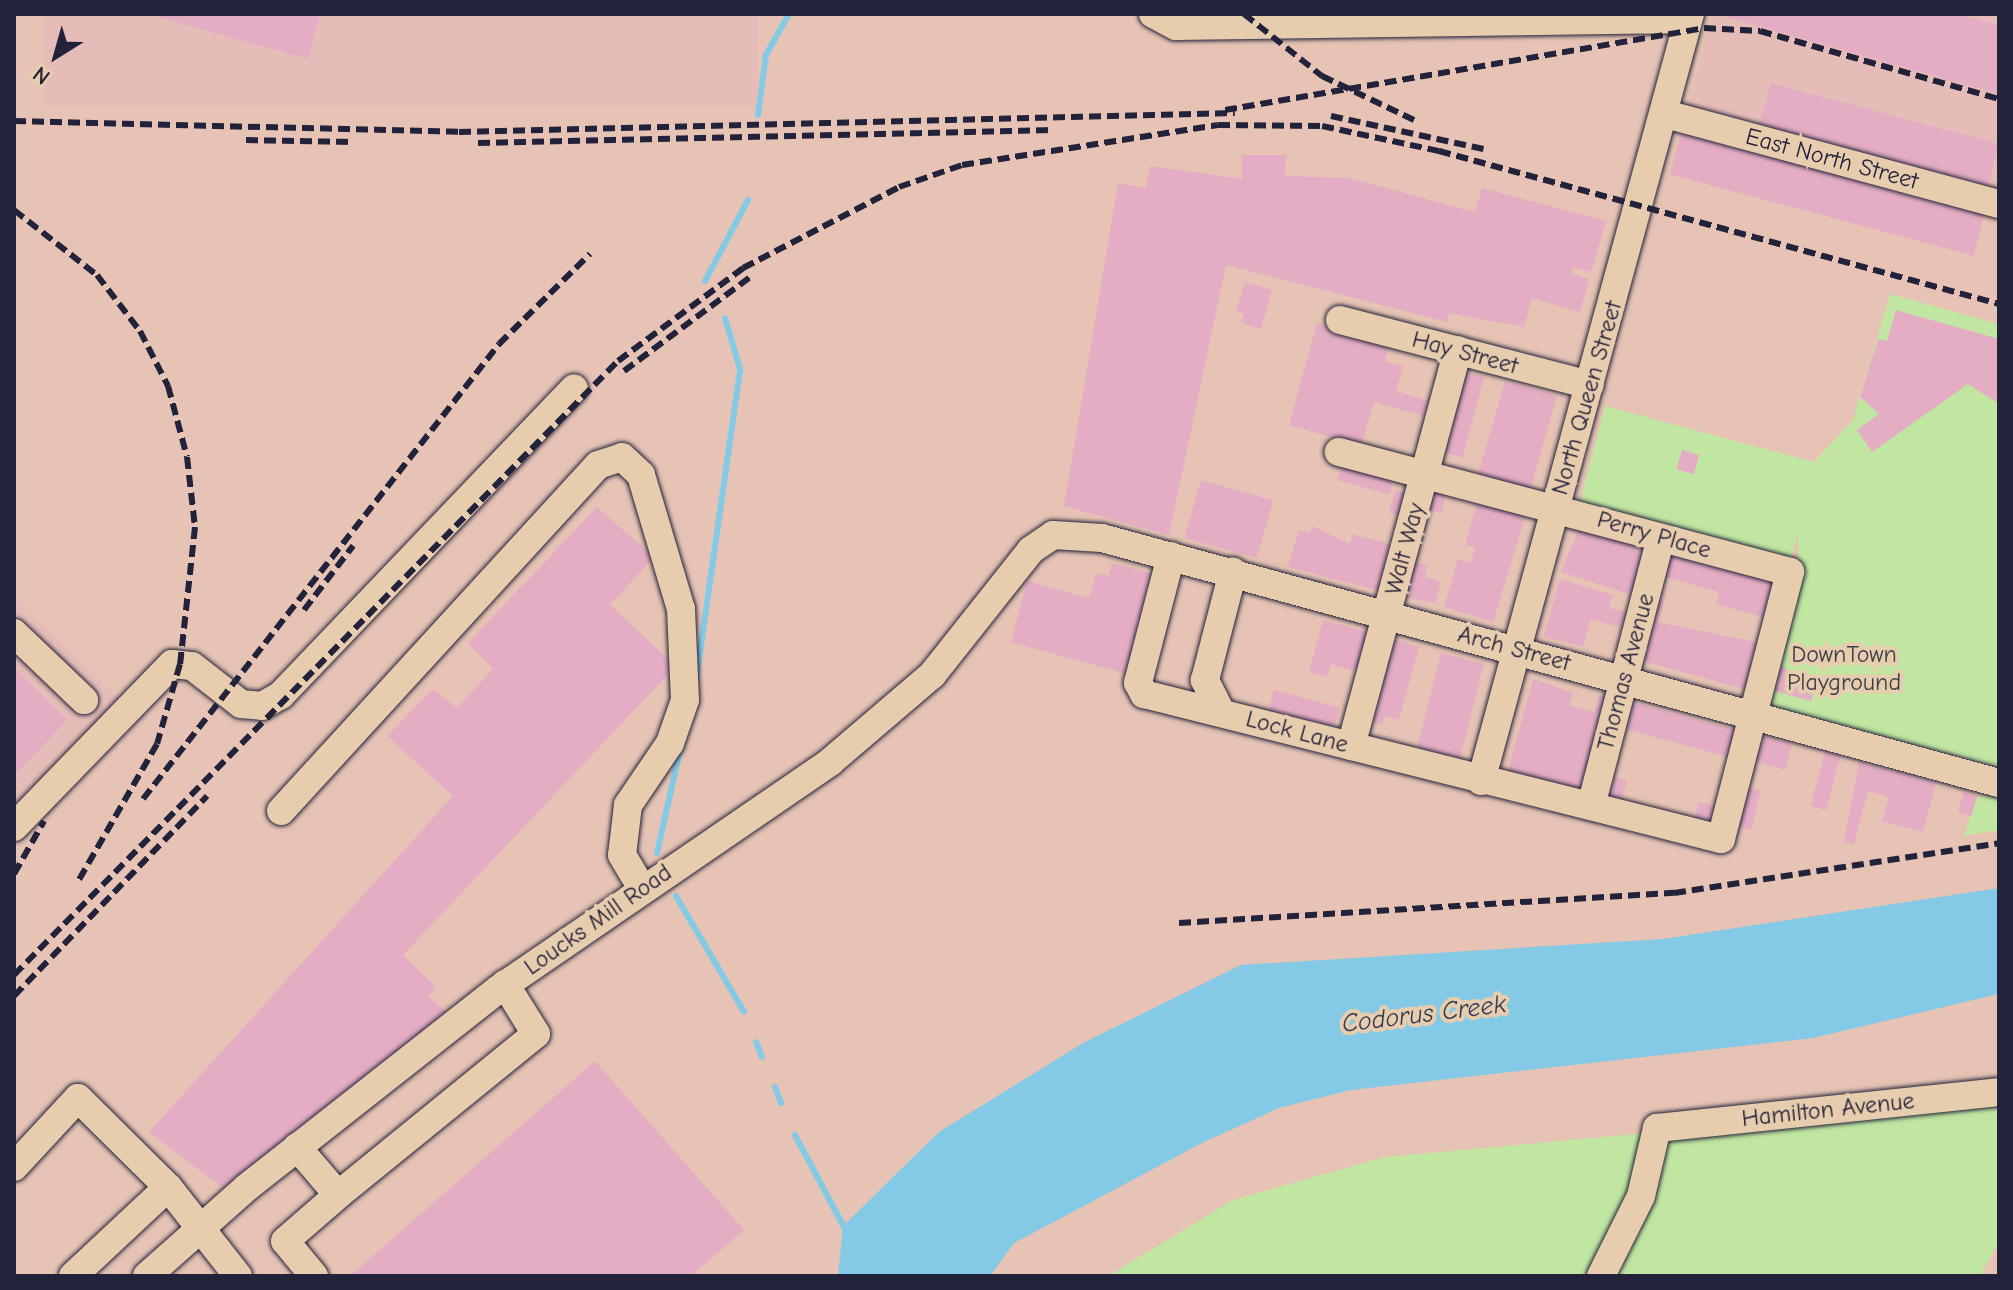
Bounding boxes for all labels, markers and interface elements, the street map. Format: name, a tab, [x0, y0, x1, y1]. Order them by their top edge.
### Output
north arrow	[16, 16, 96, 96]
text: N	[28, 60, 55, 90]
street label: East North Street	[1743, 122, 1921, 196]
street label: North Queen Street	[1546, 298, 1628, 498]
street label: Hay Street	[1409, 325, 1521, 381]
street label: Walt Way	[1379, 500, 1431, 598]
street label: Perry Place	[1594, 505, 1714, 565]
street label: Thomas Avenue	[1591, 590, 1661, 754]
street label: Arch Street	[1455, 620, 1573, 678]
park label: DownTown Playground	[1787, 641, 1901, 697]
street label: Lock Lane	[1243, 705, 1351, 759]
street label: Loucks Mill Road	[519, 858, 677, 982]
water label: Codorus Creek	[1340, 989, 1508, 1041]
street label: Hamilton Avenue	[1740, 1087, 1916, 1133]

